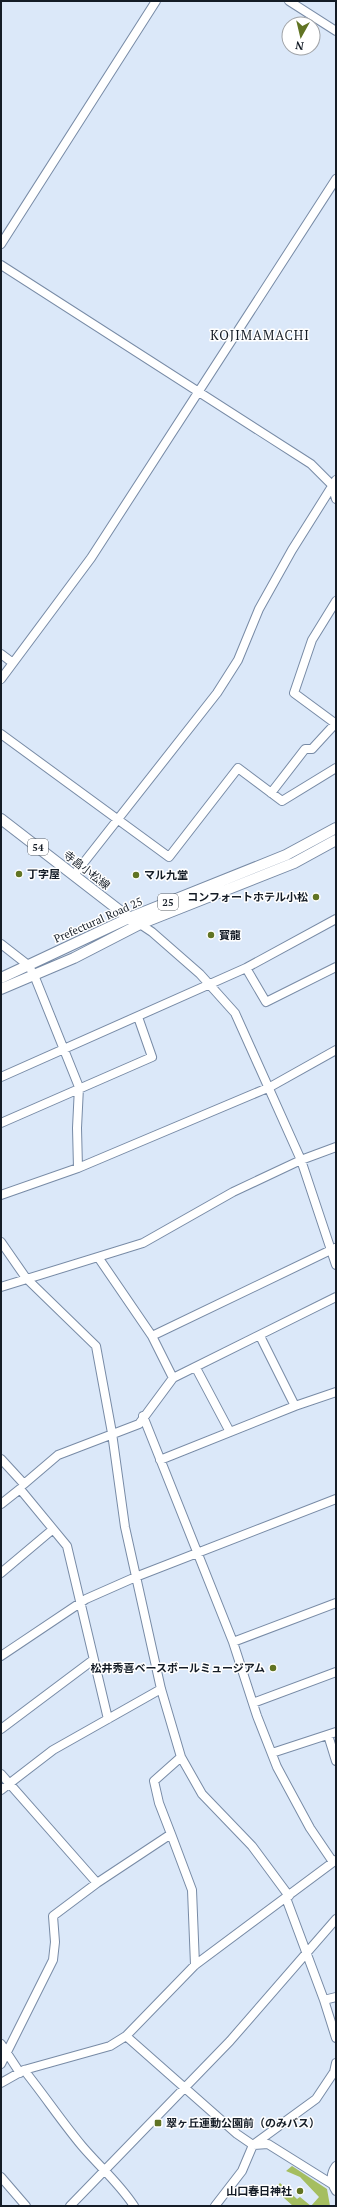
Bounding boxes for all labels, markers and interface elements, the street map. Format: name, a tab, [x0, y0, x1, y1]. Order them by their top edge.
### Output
north arrow	[281, 16, 321, 56]
text: N	[294, 38, 305, 53]
district label: KOJIMAMACHI	[210, 326, 310, 344]
road number: 54	[28, 839, 48, 855]
street label: 寺畠小松線	[61, 848, 113, 892]
place label: 丁字屋	[27, 867, 60, 881]
place label: マル九堂	[144, 868, 188, 882]
marker: 丁字屋	[14, 869, 24, 879]
marker: マル九堂	[131, 870, 141, 880]
place label: コンフォートホテル小松	[187, 890, 308, 904]
marker: コンフォートホテル小松	[311, 892, 321, 902]
street label: Prefectural Road 25	[51, 894, 145, 946]
road number: 25	[158, 894, 178, 910]
place label: 寳龍	[219, 928, 241, 942]
marker: 寳龍	[206, 930, 216, 940]
place label: 松井秀喜ベースボールミュージアム	[91, 1661, 265, 1675]
marker: 松井秀喜ベースボールミュージアム	[268, 1663, 278, 1673]
place label: 翠ヶ丘運動公園前（のみバス）	[166, 2116, 320, 2130]
marker: 翠ヶ丘運動公園前（のみバス）	[153, 2118, 163, 2128]
place label: 山口春日神社	[226, 2184, 292, 2198]
marker: 山口春日神社	[295, 2186, 305, 2196]

